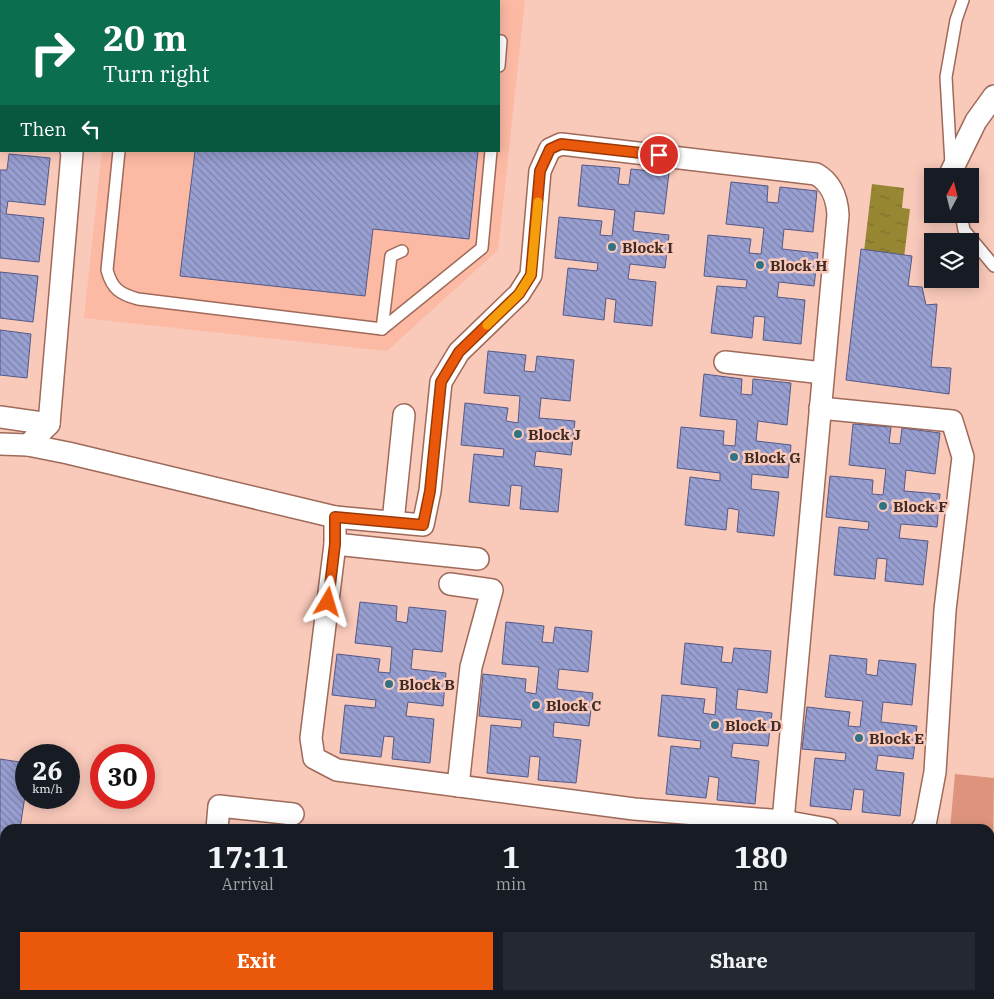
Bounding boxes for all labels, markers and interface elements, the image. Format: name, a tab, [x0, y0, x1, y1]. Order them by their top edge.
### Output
text: 20 m	[103, 15, 187, 61]
icon: right	[20, 20, 85, 85]
text: Turn right	[103, 59, 210, 88]
icon: left	[77, 115, 105, 143]
text: Then	[20, 117, 67, 141]
pin	[638, 134, 680, 176]
icon: arrive	[645, 141, 673, 169]
north arrow	[924, 168, 979, 222]
map controls	[924, 168, 979, 288]
button: layers	[924, 233, 979, 288]
place label: Block I	[622, 238, 673, 257]
marker: Block I	[606, 241, 618, 253]
place label: Block H	[770, 256, 827, 275]
marker: Block H	[754, 259, 766, 271]
place label: Block J	[528, 425, 581, 444]
marker: Block J	[512, 428, 524, 440]
place label: Block G	[744, 448, 801, 467]
marker: Block G	[728, 451, 740, 463]
place label: Block F	[893, 497, 948, 516]
marker: Block F	[877, 500, 889, 512]
position arrow	[301, 575, 353, 627]
place label: Block B	[399, 675, 455, 694]
marker: Block B	[383, 678, 395, 690]
place label: Block C	[546, 696, 601, 715]
marker: Block C	[530, 699, 542, 711]
place label: Block D	[725, 716, 782, 735]
marker: Block D	[709, 719, 721, 731]
place label: Block E	[869, 729, 924, 748]
marker: Block E	[853, 732, 865, 744]
speed limit sign: 30	[90, 744, 155, 809]
text: 26	[32, 754, 63, 787]
text: km/h	[32, 781, 63, 796]
text: 17:11	[207, 837, 288, 876]
text: 1	[502, 837, 520, 876]
text: 180	[734, 837, 788, 876]
text: Arrival	[222, 874, 274, 894]
text: min	[496, 874, 526, 894]
text: m	[753, 874, 768, 894]
button: Exit	[20, 932, 493, 990]
button: Share	[503, 932, 975, 990]

